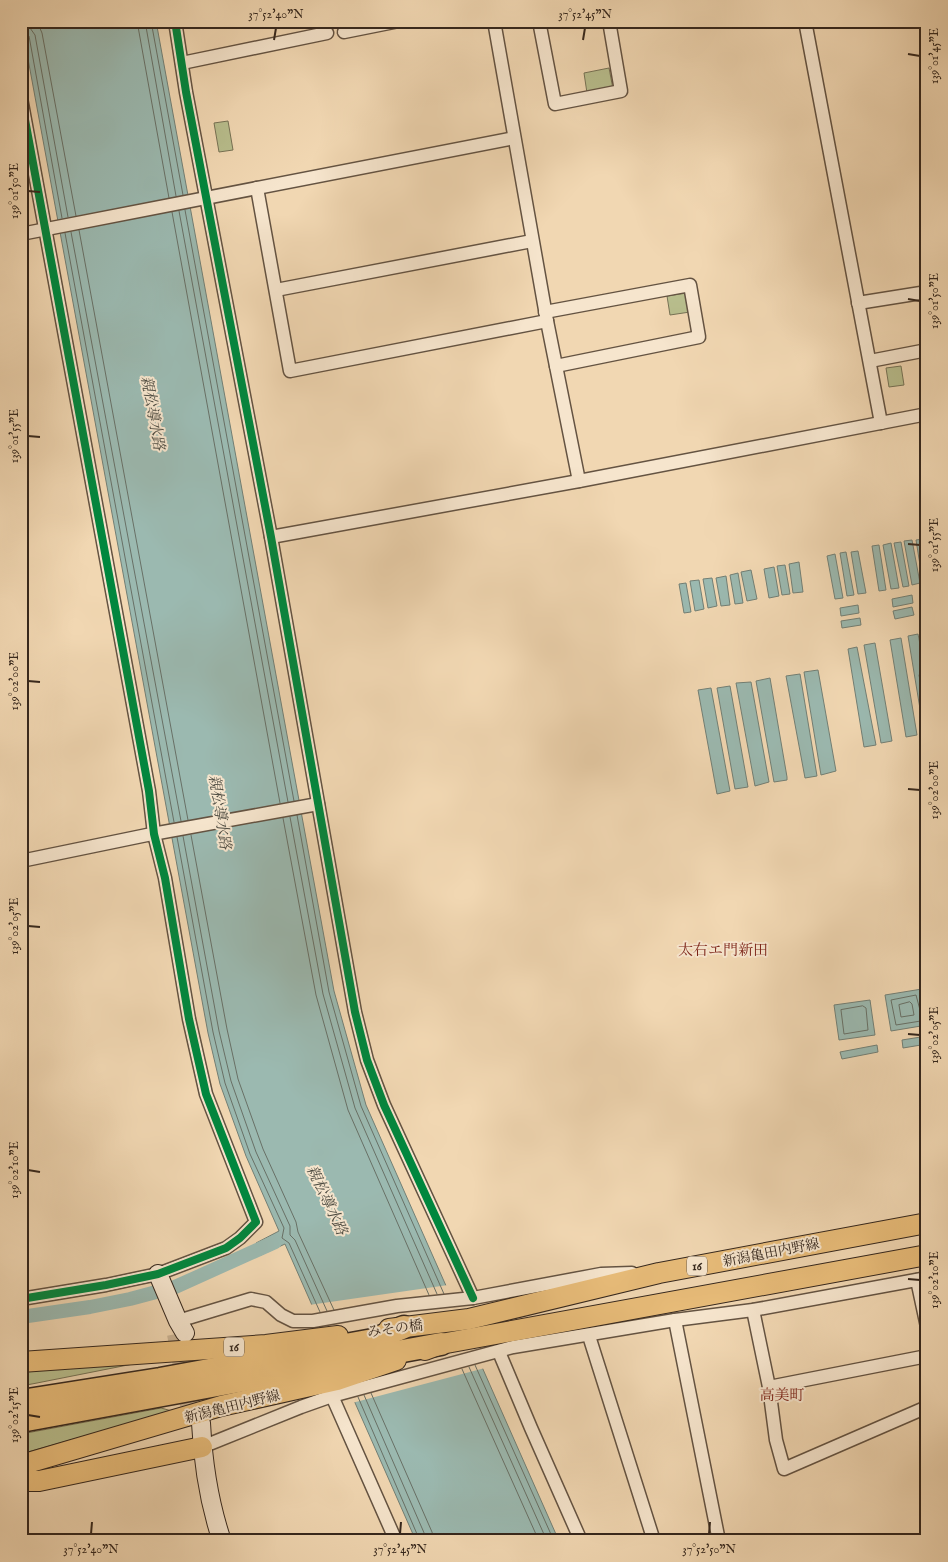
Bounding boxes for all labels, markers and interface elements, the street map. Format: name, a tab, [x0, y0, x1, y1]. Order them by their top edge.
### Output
text: 37°52'40"N	[248, 7, 304, 22]
text: 37°52'45"N	[558, 7, 612, 22]
text: 139°01'45"E	[927, 28, 942, 84]
text: 139°01'50"E	[7, 163, 22, 219]
text: 139°01'50"E	[927, 273, 942, 329]
water label: 親松導水路	[137, 374, 169, 453]
text: 139°01'55"E	[7, 409, 22, 463]
text: 139°01'55"E	[927, 518, 942, 572]
text: 139°02'00"E	[7, 652, 22, 710]
text: 139°02'00"E	[927, 761, 942, 819]
water label: 親松導水路	[204, 774, 235, 852]
text: 139°02'05"E	[7, 897, 22, 955]
district label: 太右エ門新田	[678, 941, 768, 960]
text: 139°02'05"E	[927, 1006, 942, 1064]
text: 139°02'10"E	[7, 1141, 22, 1199]
water label: 親松導水路	[302, 1162, 351, 1239]
street label: 新潟亀田内野線	[721, 1235, 821, 1271]
text: 139°02'10"E	[927, 1251, 942, 1309]
road number: 16	[687, 1256, 707, 1276]
street label: みその橋	[366, 1317, 424, 1341]
road number: 16	[224, 1338, 244, 1356]
street label: 新潟亀田内野線	[183, 1386, 282, 1428]
district label: 高美町	[759, 1386, 805, 1405]
text: 139°02'15"E	[7, 1387, 22, 1443]
text: 37°52'40"N	[63, 1542, 119, 1557]
text: 37°52'45"N	[373, 1542, 427, 1557]
text: 37°52'50"N	[682, 1542, 736, 1557]

